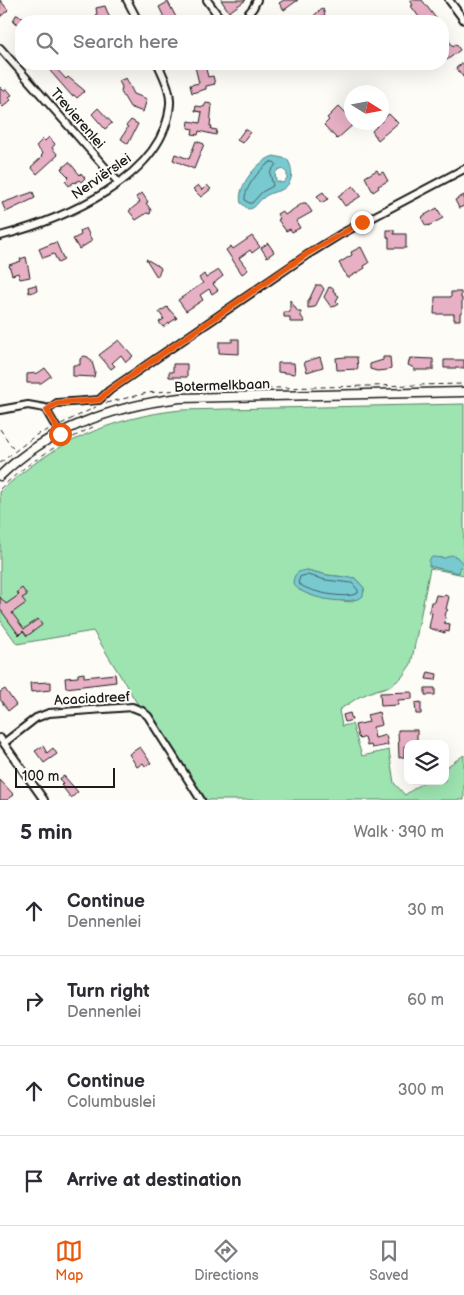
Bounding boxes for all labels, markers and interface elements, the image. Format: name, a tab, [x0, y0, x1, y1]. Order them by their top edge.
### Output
search box	[15, 15, 449, 70]
icon: search	[33, 29, 61, 57]
text: Search here	[73, 31, 178, 54]
street label: Trevierenlei	[47, 85, 109, 152]
north arrow	[344, 85, 389, 130]
street label: Nerviërslei	[68, 150, 134, 203]
route end	[351, 211, 374, 234]
street label: Botermelkbaan	[174, 375, 270, 396]
route start	[49, 423, 72, 446]
street label: Acaciadreef	[54, 688, 131, 709]
map controls	[404, 740, 449, 785]
button: layers	[404, 740, 449, 785]
scale bar	[15, 765, 115, 788]
text: 100 m	[22, 768, 59, 785]
text: 5 min	[20, 820, 73, 845]
text: Walk · 390 m	[353, 823, 444, 842]
text: Continue	[67, 890, 145, 913]
icon: ahead	[20, 897, 48, 925]
text: 30 m	[407, 901, 444, 920]
text: Dennenlei	[67, 913, 141, 932]
text: Turn right	[67, 980, 150, 1003]
icon: right	[20, 987, 48, 1015]
text: 60 m	[407, 991, 444, 1010]
text: Dennenlei	[67, 1003, 141, 1022]
text: Continue	[67, 1070, 145, 1093]
icon: ahead	[20, 1077, 48, 1105]
text: 300 m	[398, 1081, 444, 1100]
text: Columbuslei	[67, 1093, 156, 1112]
icon: arrive	[20, 1167, 48, 1195]
text: Arrive at destination	[67, 1169, 242, 1192]
tab: Map	[55, 1237, 84, 1284]
tab: Directions	[194, 1237, 259, 1284]
tab: Saved	[369, 1237, 409, 1284]

